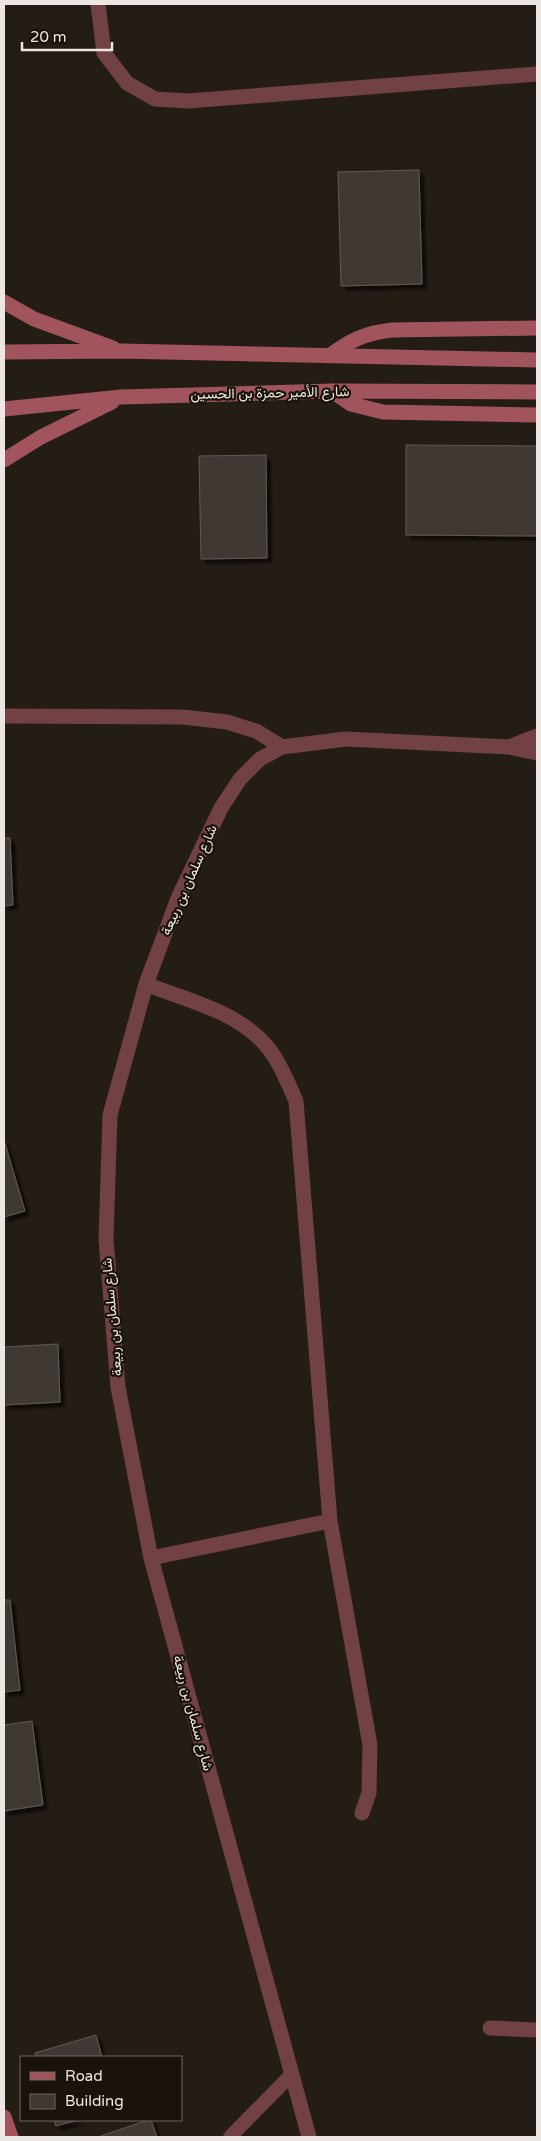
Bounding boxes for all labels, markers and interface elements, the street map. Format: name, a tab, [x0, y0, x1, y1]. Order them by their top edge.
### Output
scale bar	[22, 20, 112, 52]
text: 20 m	[30, 28, 67, 46]
street label: شارع الأمير حمزة بن الحسين	[190, 383, 350, 405]
street label: شارع سلمان بن ربيعة	[157, 822, 223, 939]
street label: شارع سلمان بن ربيعة	[98, 1257, 128, 1377]
street label: شارع سلمان بن ربيعة	[167, 1653, 217, 1773]
legend	[20, 2056, 182, 2121]
text: Road	[65, 2067, 103, 2085]
text: Building	[65, 2092, 124, 2110]

